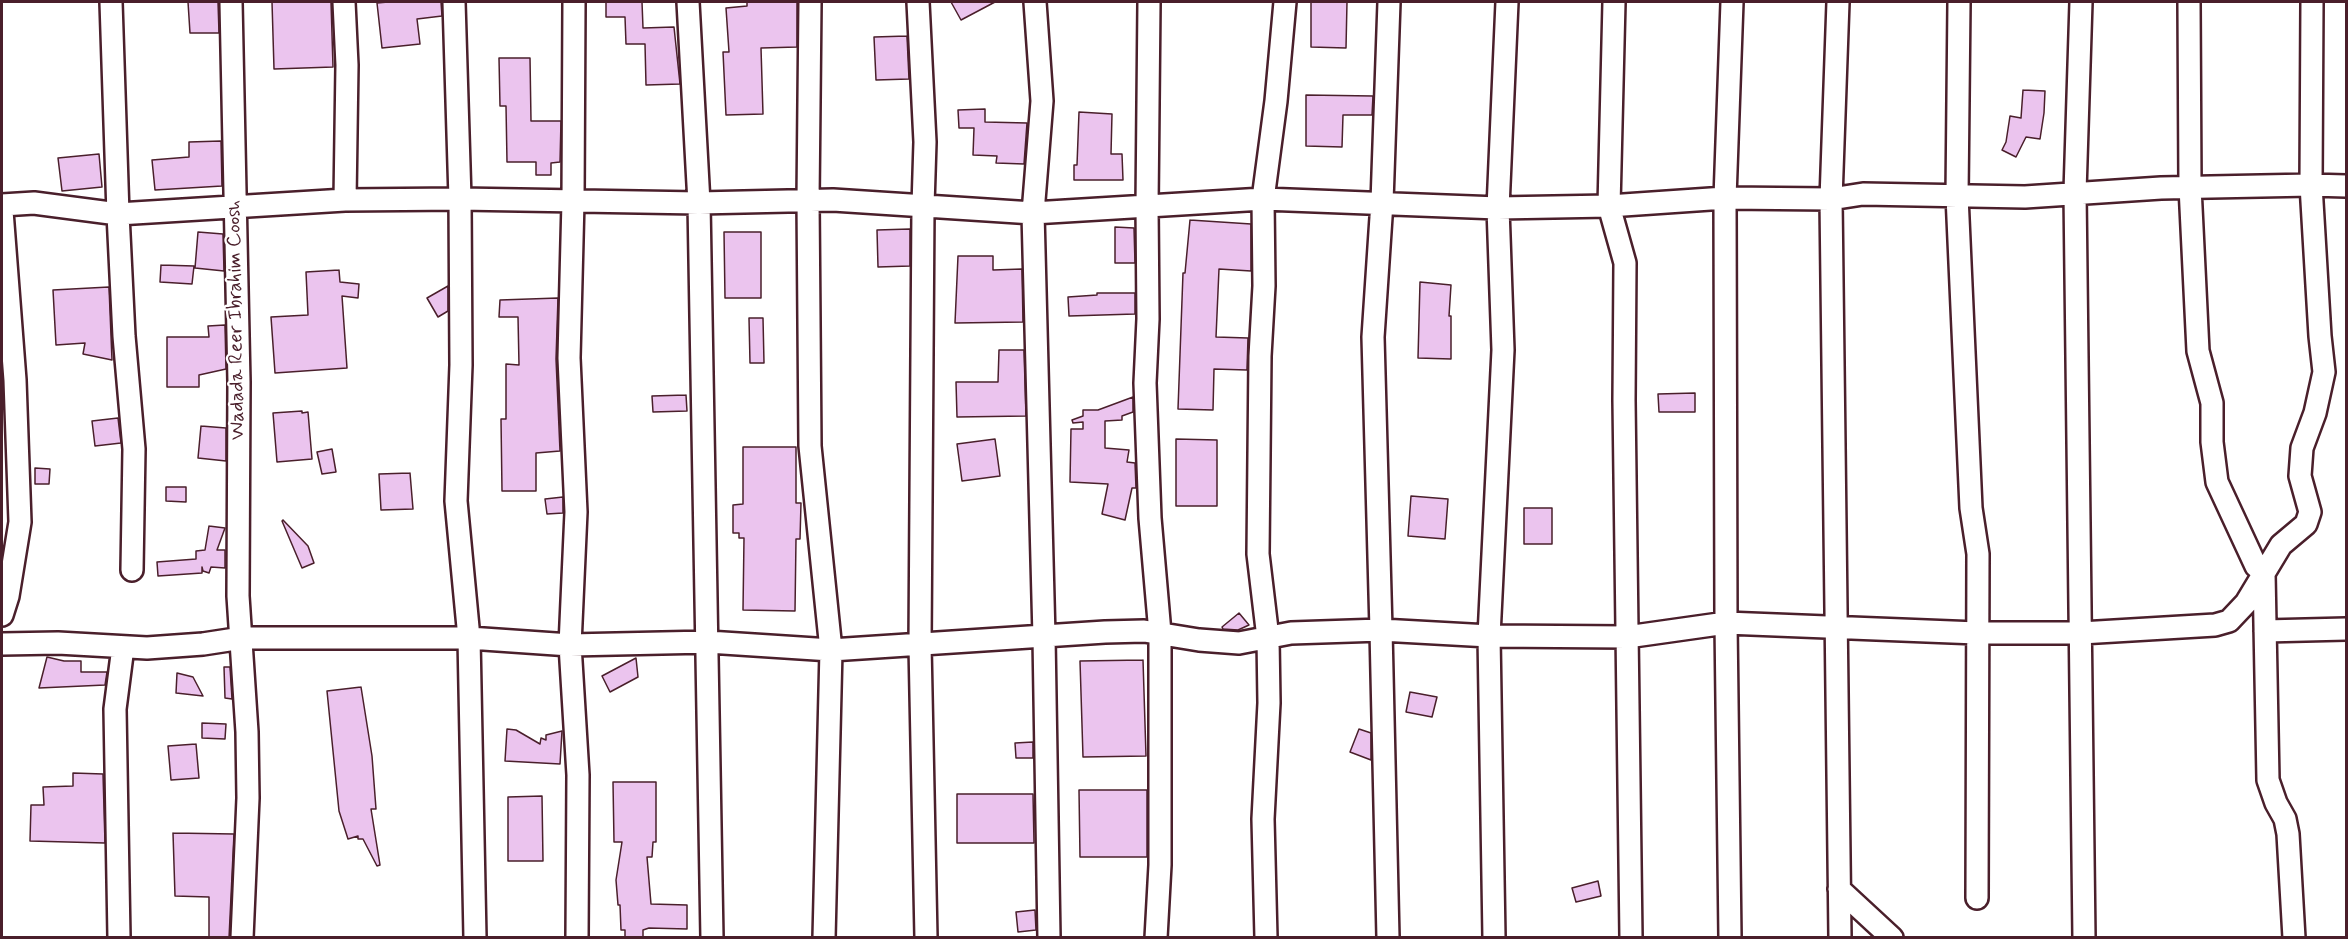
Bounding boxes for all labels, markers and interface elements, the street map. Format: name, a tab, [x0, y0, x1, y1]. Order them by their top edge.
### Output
street label: Wadada Reer Ibrahim Coosh	[223, 200, 251, 440]

